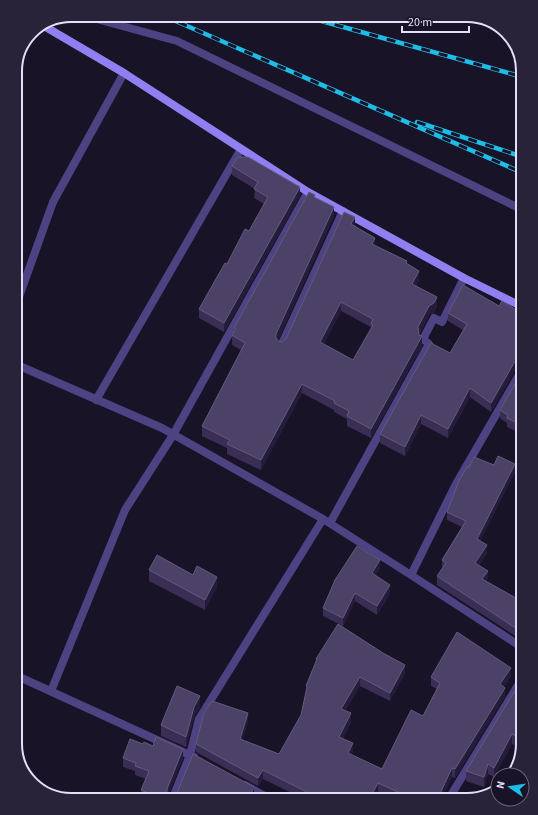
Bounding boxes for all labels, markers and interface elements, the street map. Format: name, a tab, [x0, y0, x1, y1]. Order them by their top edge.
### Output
scale bar	[402, 8, 469, 34]
text: 20 m	[408, 14, 432, 31]
north arrow	[490, 767, 530, 807]
text: N	[493, 780, 509, 790]

